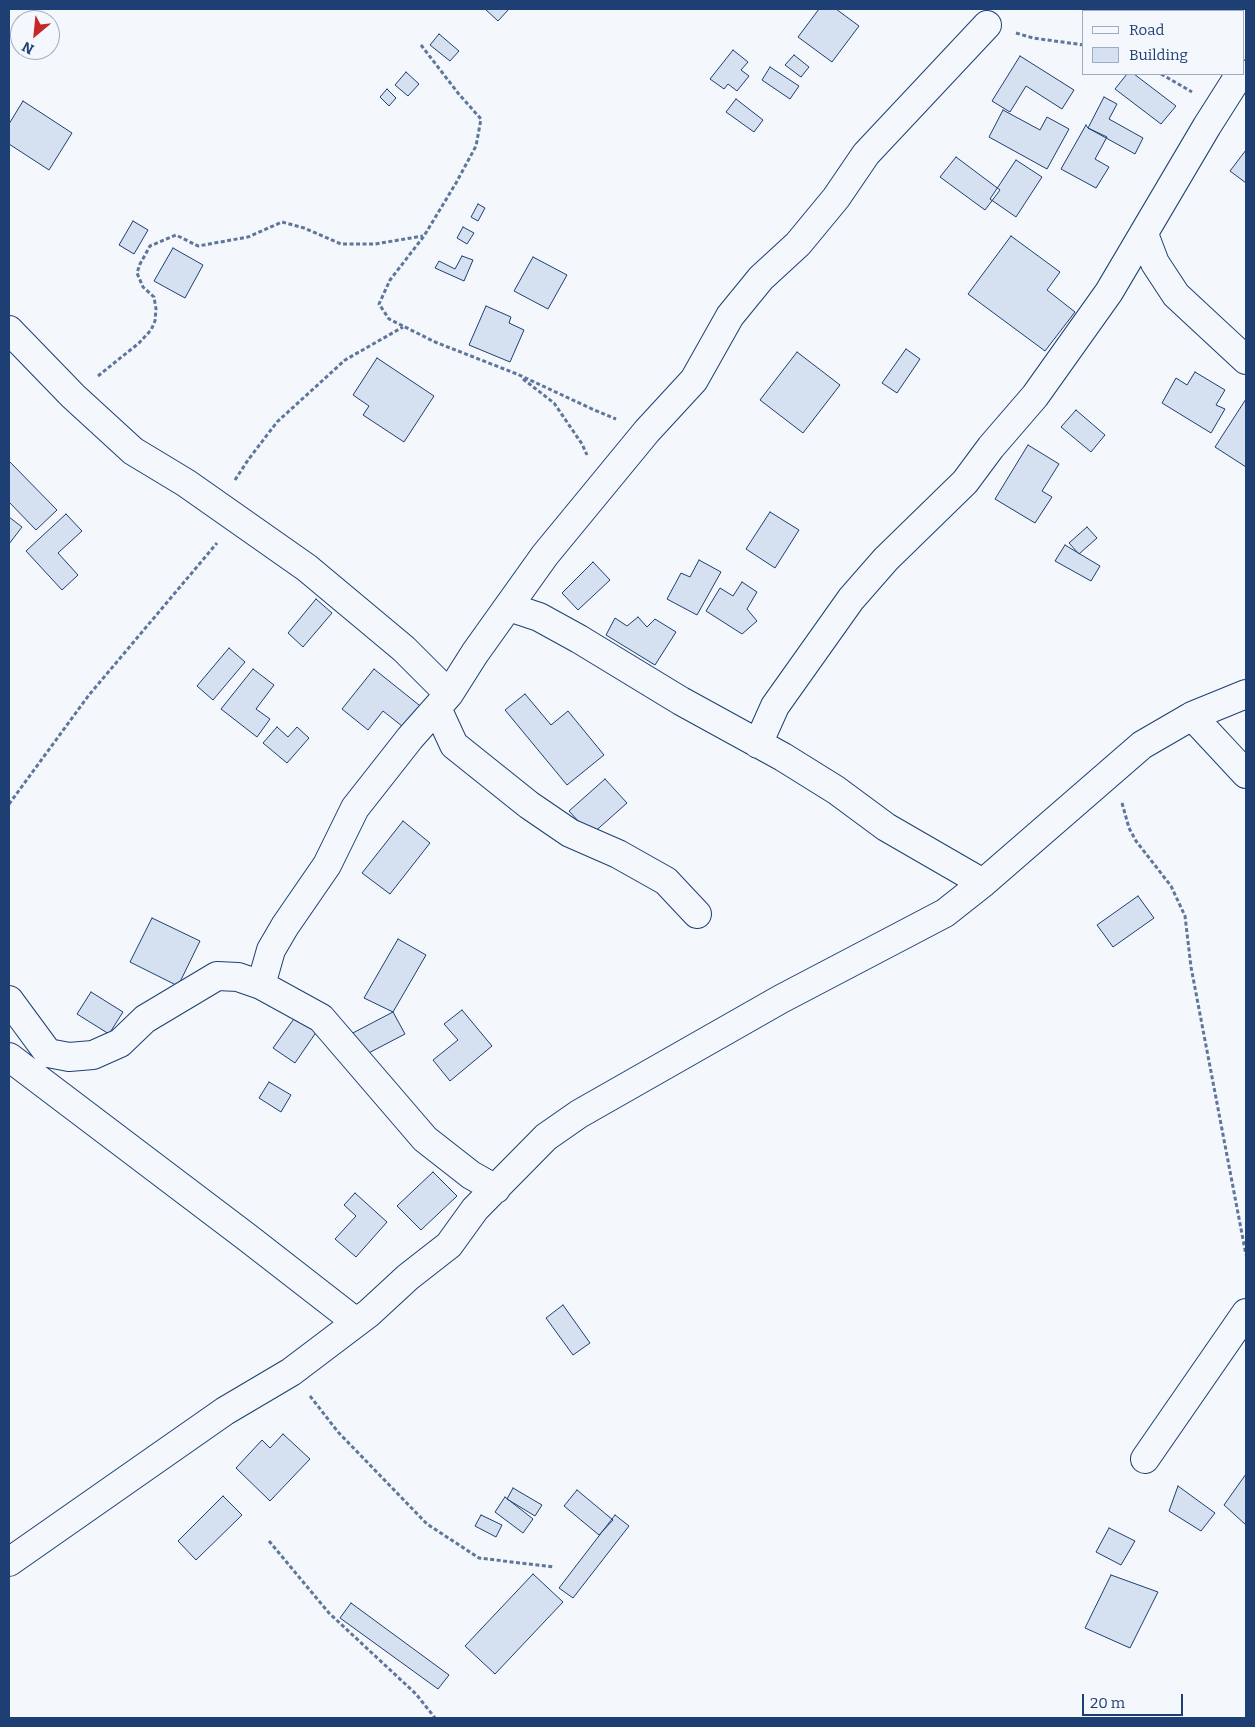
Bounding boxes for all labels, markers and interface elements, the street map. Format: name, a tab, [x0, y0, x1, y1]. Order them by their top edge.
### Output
north arrow	[10, 10, 60, 60]
legend	[1082, 10, 1245, 75]
text: Road	[1129, 21, 1164, 39]
text: N	[19, 38, 37, 58]
text: Building	[1129, 46, 1188, 64]
scale bar	[1085, 1684, 1186, 1716]
text: 20 m	[1090, 1694, 1125, 1712]

